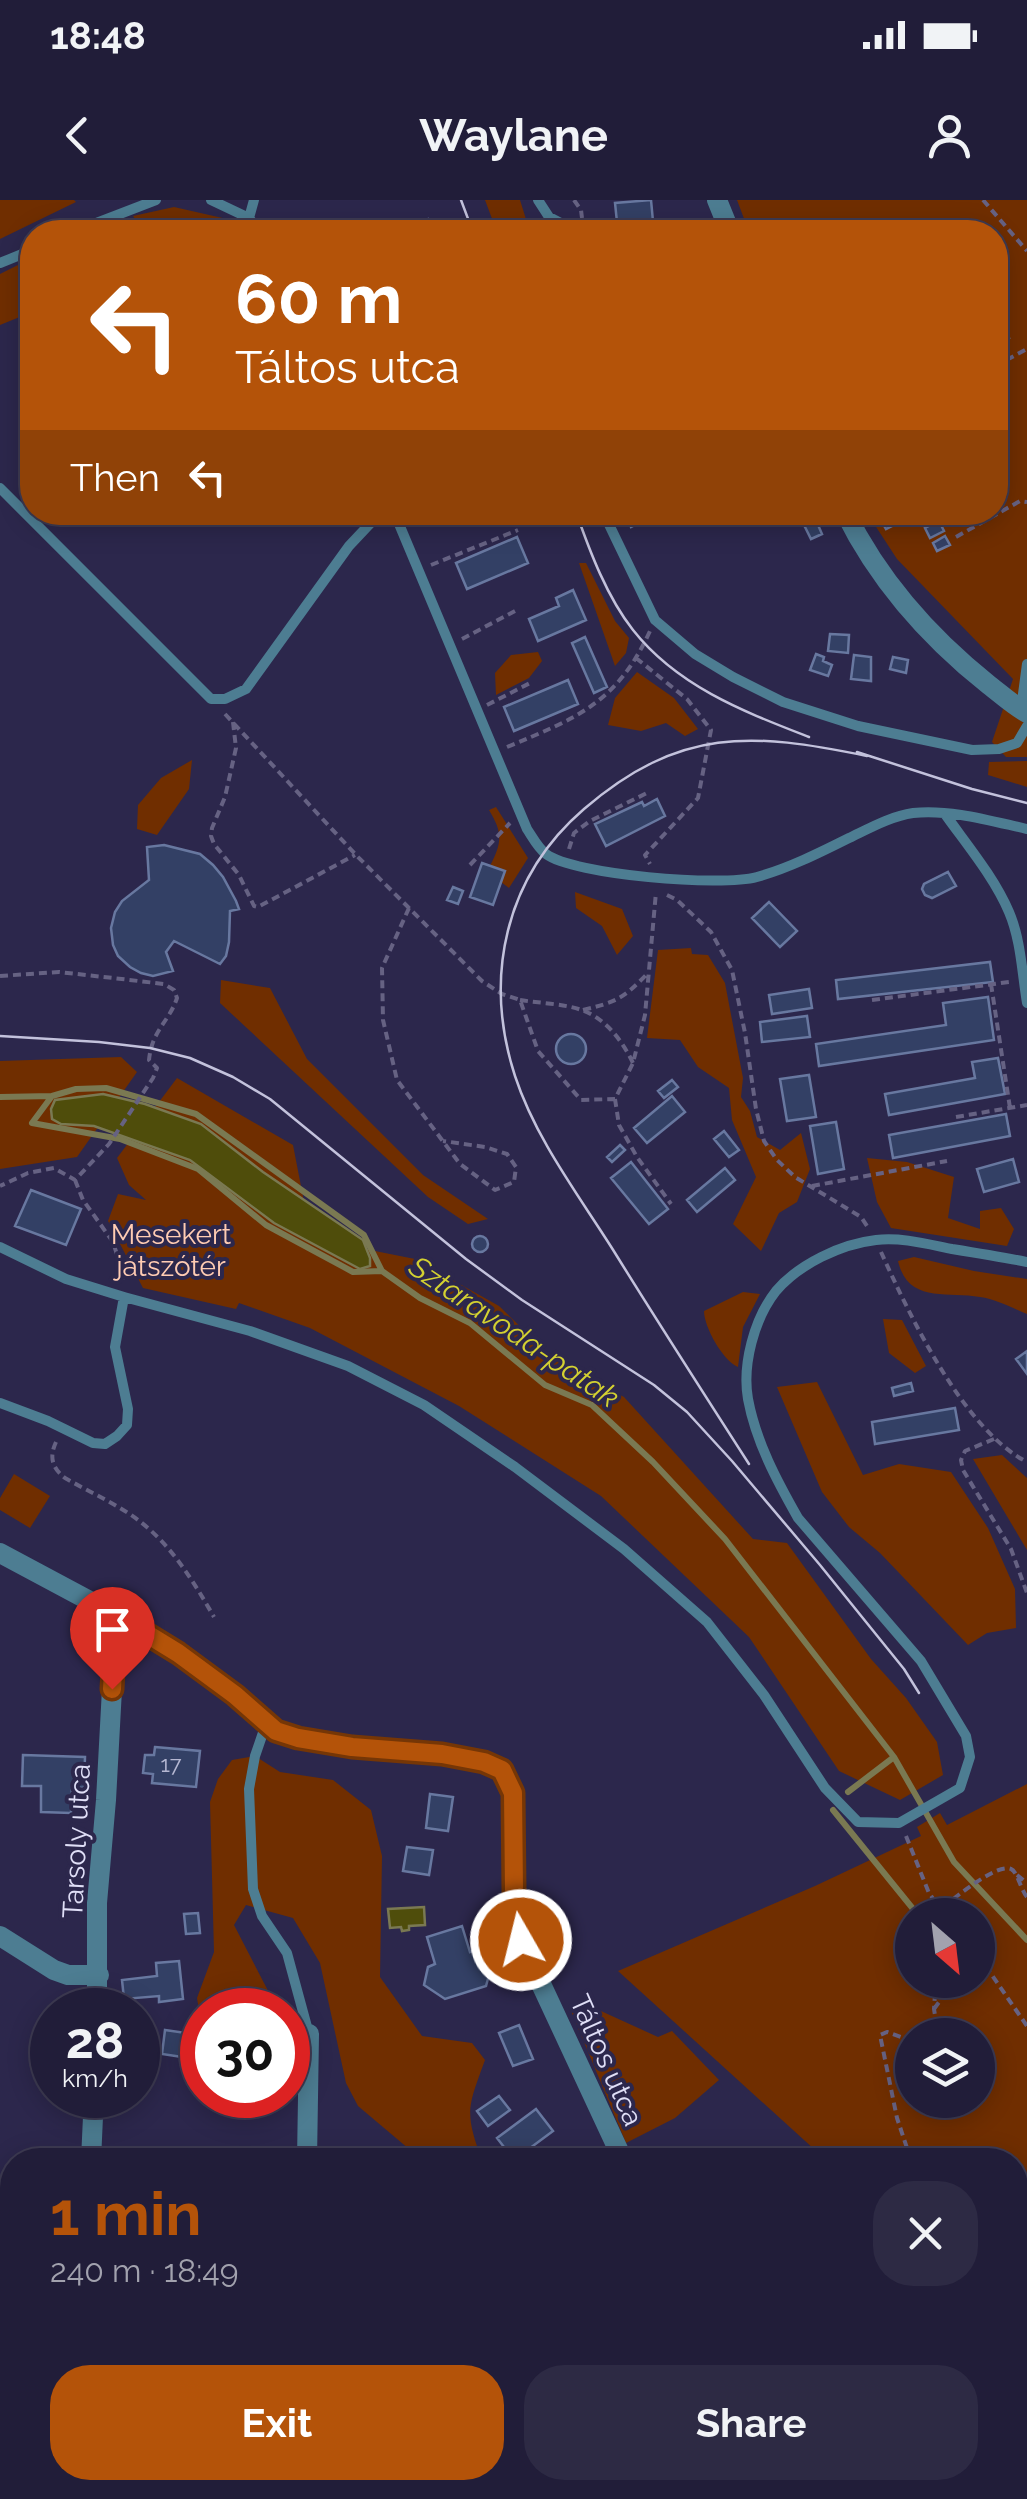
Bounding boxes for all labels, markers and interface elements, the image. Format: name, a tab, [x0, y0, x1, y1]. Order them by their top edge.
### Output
text: 18:48	[50, 13, 146, 58]
icon: back	[50, 108, 105, 163]
icon: person	[922, 108, 977, 163]
text: Waylane	[419, 109, 608, 162]
text: 60 m	[235, 257, 402, 339]
icon: left	[70, 260, 200, 390]
text: Táltos utca	[235, 341, 460, 394]
icon: left	[180, 450, 235, 505]
text: Then	[70, 455, 160, 500]
park label: Mesekert játszótér	[111, 1218, 232, 1283]
water label: Sztaravoda-patak	[402, 1248, 626, 1415]
pin	[70, 1587, 155, 1690]
icon: arrive	[85, 1602, 140, 1657]
house number: 17	[160, 1751, 182, 1777]
street label: Tarsoly utca	[56, 1763, 97, 1919]
position arrow	[469, 1888, 573, 1992]
north arrow	[895, 1898, 995, 1998]
map controls	[895, 1898, 995, 2118]
speed limit sign: 30	[180, 1988, 310, 2118]
street label: Táltos utca	[563, 1990, 650, 2131]
text: 28	[66, 2011, 124, 2070]
button: layers	[895, 2018, 995, 2118]
text: km/h	[62, 2063, 128, 2093]
text: 1 min	[50, 2179, 201, 2249]
button: close	[873, 2181, 978, 2286]
text: 240 m · 18:49	[50, 2252, 239, 2289]
button: Exit	[50, 2365, 504, 2480]
button: Share	[524, 2365, 978, 2480]

